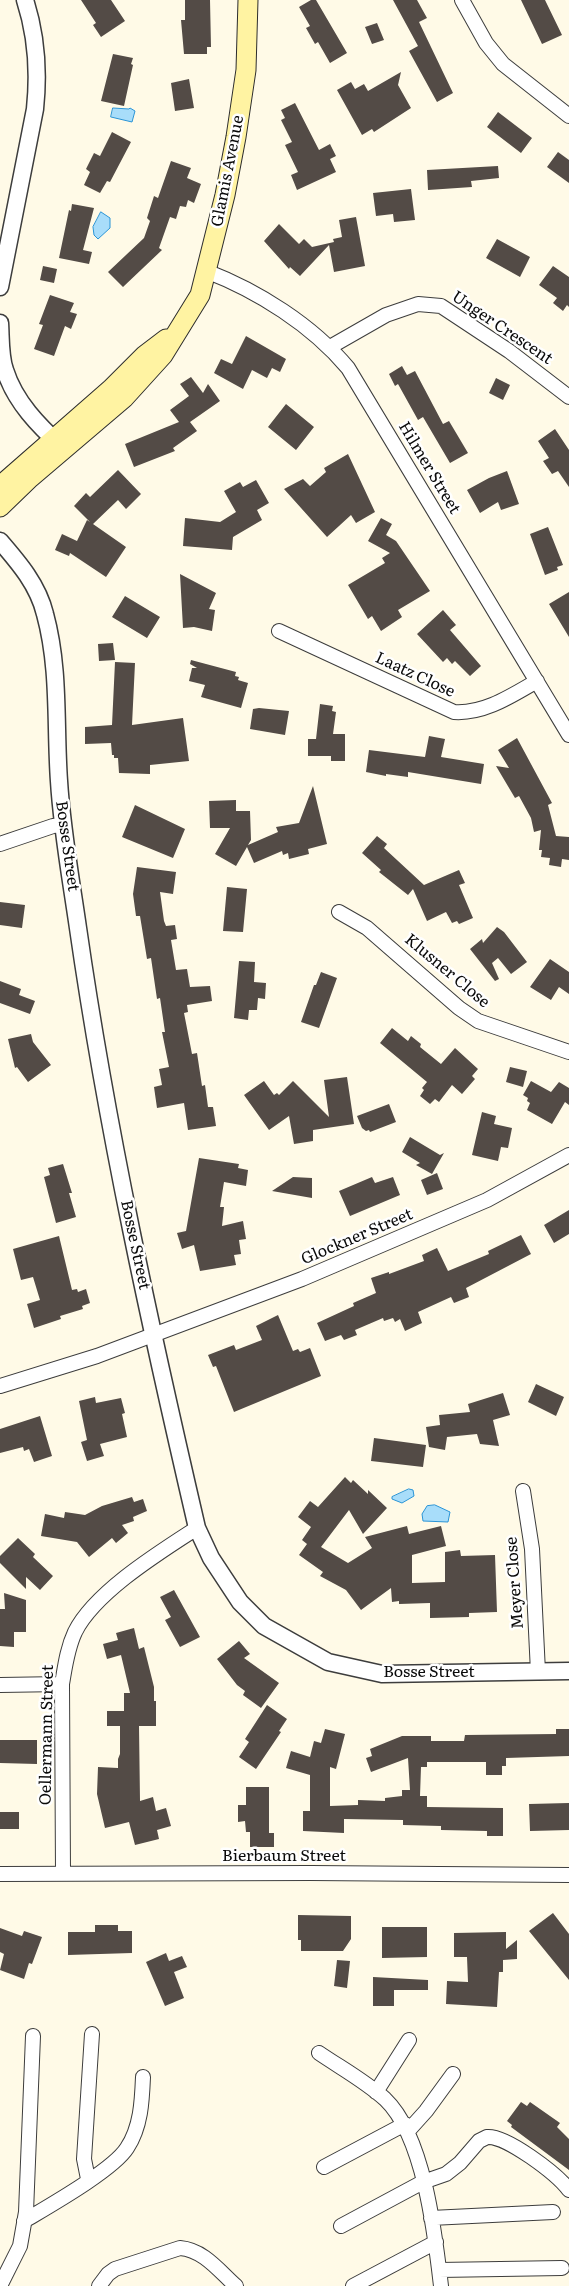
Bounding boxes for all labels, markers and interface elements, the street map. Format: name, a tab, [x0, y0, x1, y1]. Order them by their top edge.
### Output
street label: Glamis Avenue	[208, 114, 248, 228]
street label: Unger Crescent	[448, 287, 556, 369]
street label: Hilmer Street	[394, 418, 464, 518]
street label: Laatz Close	[372, 648, 458, 702]
street label: Bosse Street	[51, 799, 83, 893]
street label: Klusner Close	[401, 930, 493, 1012]
street label: Bosse Street	[116, 1198, 154, 1292]
street label: Glockner Street	[298, 1205, 416, 1269]
street label: Meyer Close	[502, 1536, 528, 1630]
street label: Bosse Street	[383, 1662, 475, 1682]
street label: Oellermann Street	[36, 1665, 58, 1805]
street label: Bierbaum Street	[222, 1846, 346, 1866]

